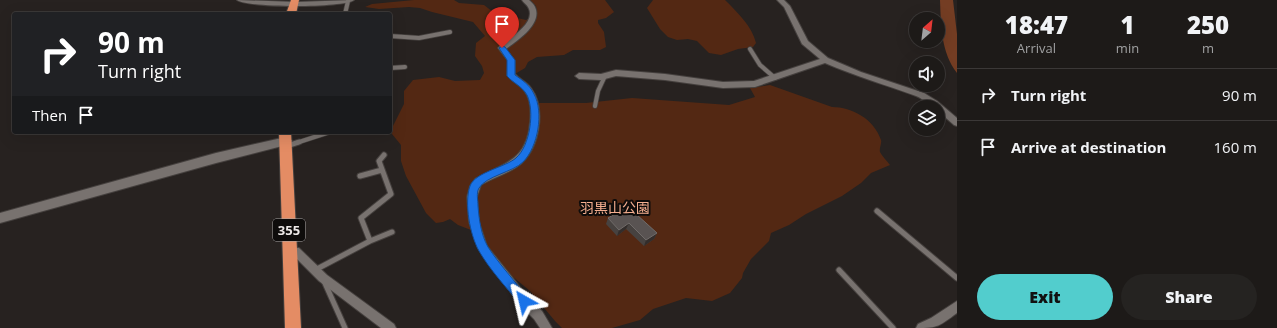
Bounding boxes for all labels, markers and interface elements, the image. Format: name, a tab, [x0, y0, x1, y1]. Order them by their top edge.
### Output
pin	[485, 7.0, 519, 48]
text: 18:47	[1005, 8, 1068, 41]
text: 1	[1120, 8, 1135, 41]
text: 250	[1187, 8, 1229, 41]
north arrow	[909, 12, 945, 48]
map controls	[909, 12, 945, 136]
icon: arrive	[491, 13, 513, 35]
text: 90 m	[98, 23, 165, 61]
icon: right	[32, 28, 84, 80]
text: Arrival	[1017, 39, 1056, 57]
text: min	[1116, 39, 1139, 57]
text: m	[1202, 39, 1214, 57]
button: sound	[909, 56, 945, 92]
text: Turn right	[98, 59, 181, 83]
icon: right	[977, 84, 999, 106]
text: Turn right	[1011, 85, 1086, 105]
text: 90 m	[1222, 85, 1257, 105]
button: layers	[909, 100, 945, 136]
icon: arrive	[75, 104, 97, 126]
text: Then	[32, 105, 67, 125]
icon: arrive	[977, 136, 999, 158]
text: Arrive at destination	[1011, 137, 1166, 157]
text: 160 m	[1213, 137, 1257, 157]
park label: 羽黒山公園	[580, 198, 650, 217]
road number: 355	[273, 219, 305, 241]
button: Exit	[977, 274, 1113, 320]
button: Share	[1121, 274, 1257, 320]
position arrow	[503, 280, 545, 322]

